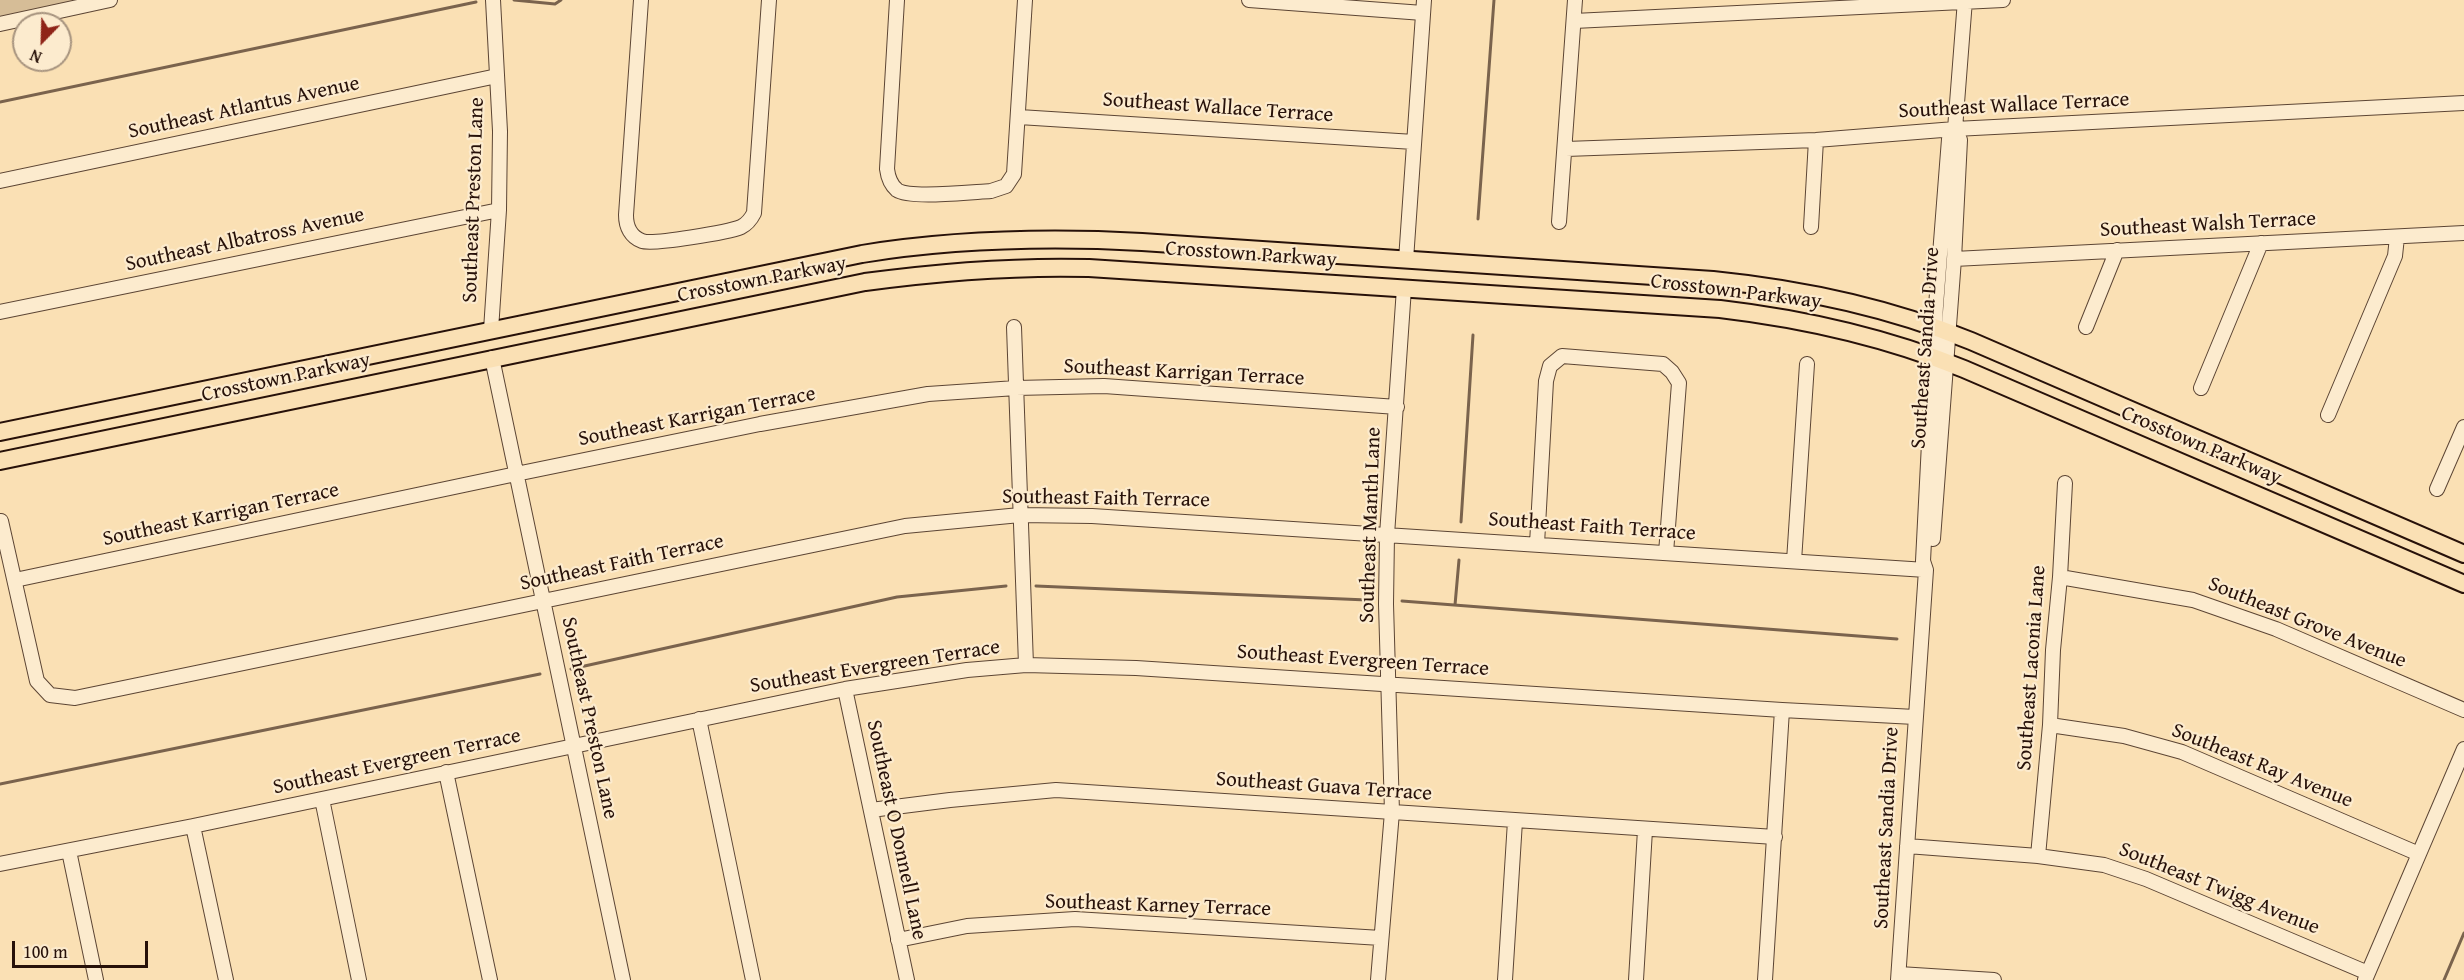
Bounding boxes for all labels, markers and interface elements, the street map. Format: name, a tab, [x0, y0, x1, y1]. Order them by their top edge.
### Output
north arrow	[12, 12, 72, 72]
text: N	[26, 44, 45, 70]
street label: Southeast Atlantus Avenue	[126, 71, 362, 145]
street label: Southeast Wallace Terrace	[1102, 87, 1334, 129]
street label: Southeast Wallace Terrace	[1898, 87, 2130, 125]
street label: Southeast Preston Lane	[458, 97, 490, 303]
street label: Southeast Albatross Avenue	[123, 202, 367, 278]
street label: Southeast Walsh Terrace	[2099, 207, 2317, 243]
street label: Crosstown Parkway	[1164, 236, 1338, 274]
street label: Southeast Sandia Drive	[1906, 246, 1946, 450]
street label: Crosstown Parkway	[675, 251, 849, 309]
street label: Crosstown Parkway	[1649, 269, 1823, 315]
street label: Crosstown Parkway	[199, 348, 373, 408]
street label: Southeast Karrigan Terrace	[1063, 354, 1305, 392]
street label: Southeast Karrigan Terrace	[576, 382, 818, 452]
street label: Crosstown Parkway	[2117, 401, 2285, 491]
street label: Southeast Manth Lane	[1355, 426, 1387, 624]
street label: Southeast Karrigan Terrace	[100, 478, 342, 552]
street label: Southeast Faith Terrace	[1002, 485, 1210, 513]
street label: Southeast Faith Terrace	[1487, 507, 1697, 547]
street label: Southeast Faith Terrace	[518, 529, 726, 597]
street label: Southeast Laconia Lane	[2012, 564, 2052, 772]
street label: Southeast Grove Avenue	[2204, 572, 2410, 674]
street label: Southeast Preston Lane	[555, 615, 623, 821]
street label: Southeast Evergreen Terrace	[748, 635, 1002, 699]
street label: Southeast Evergreen Terrace	[1236, 640, 1490, 682]
street label: Southeast O Donnell Lane	[860, 718, 932, 942]
street label: Southeast Ray Avenue	[2168, 718, 2356, 814]
street label: Southeast Evergreen Terrace	[271, 723, 523, 801]
street label: Southeast Sandia Drive	[1869, 726, 1905, 930]
street label: Southeast Guava Terrace	[1215, 767, 1433, 807]
street label: Southeast Twigg Avenue	[2115, 837, 2323, 941]
street label: Southeast Karney Terrace	[1044, 889, 1272, 923]
scale bar	[15, 929, 152, 967]
text: 100 m	[23, 938, 68, 965]

